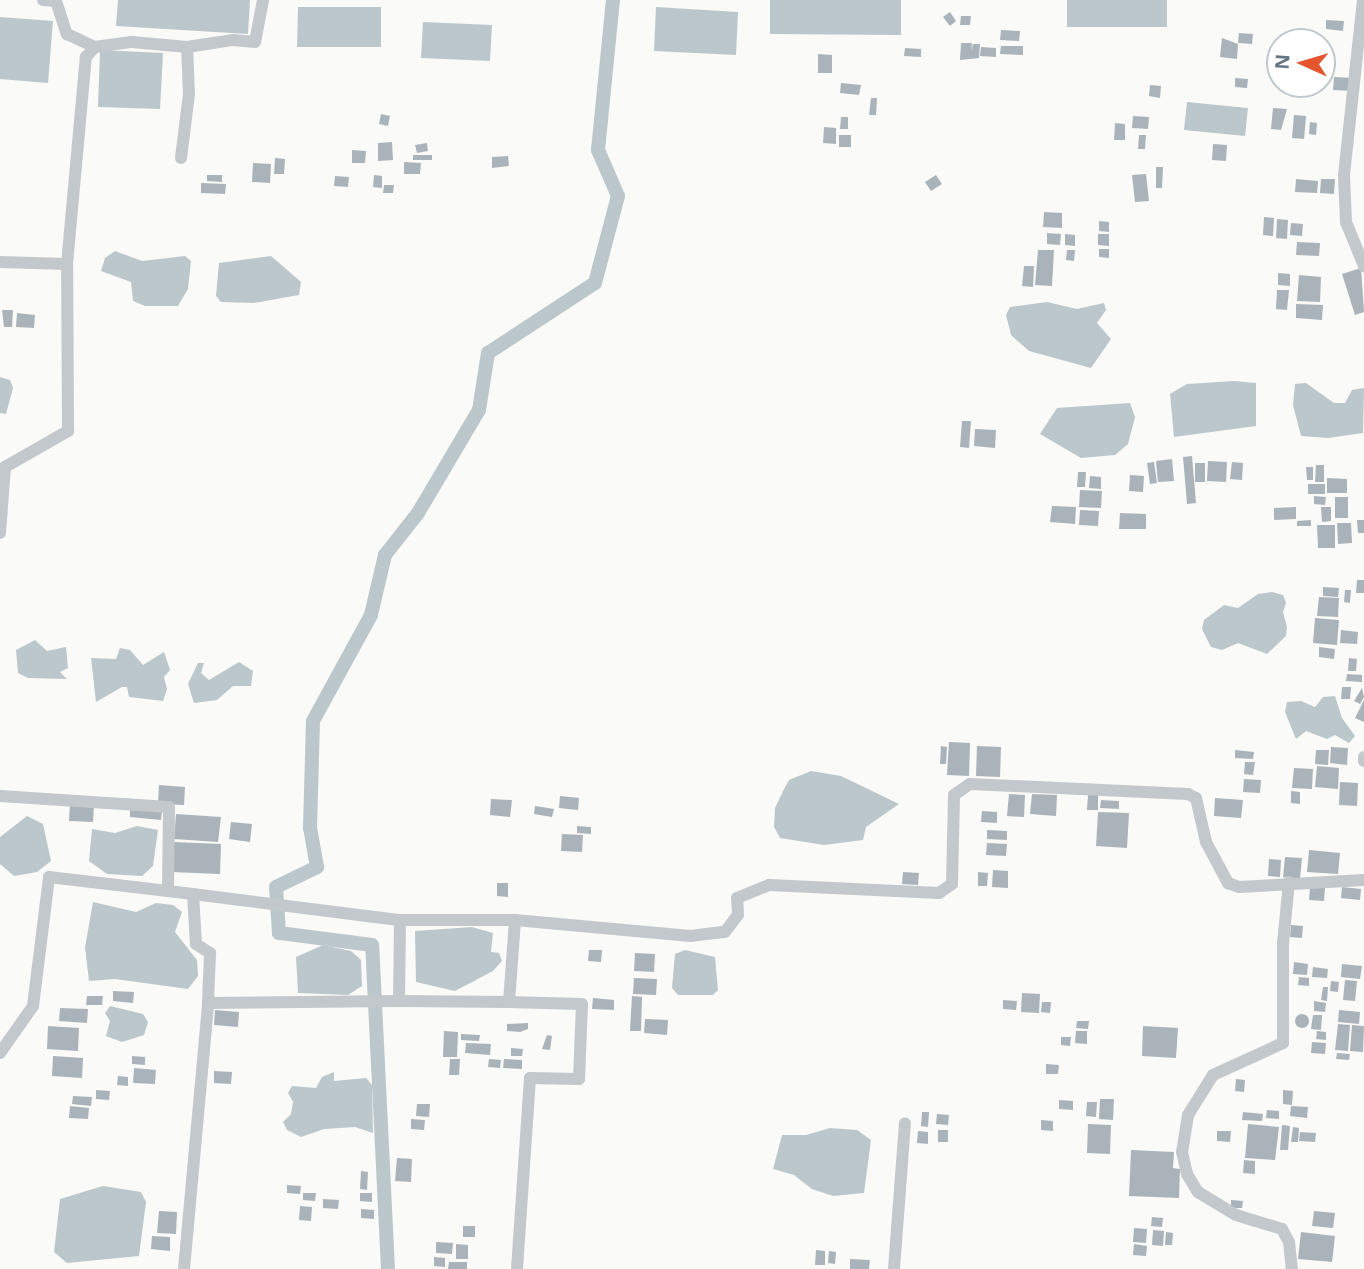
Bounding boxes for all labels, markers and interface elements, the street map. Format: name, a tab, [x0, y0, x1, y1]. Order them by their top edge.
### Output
north arrow	[1266, 28, 1336, 98]
text: N	[1269, 53, 1296, 70]

